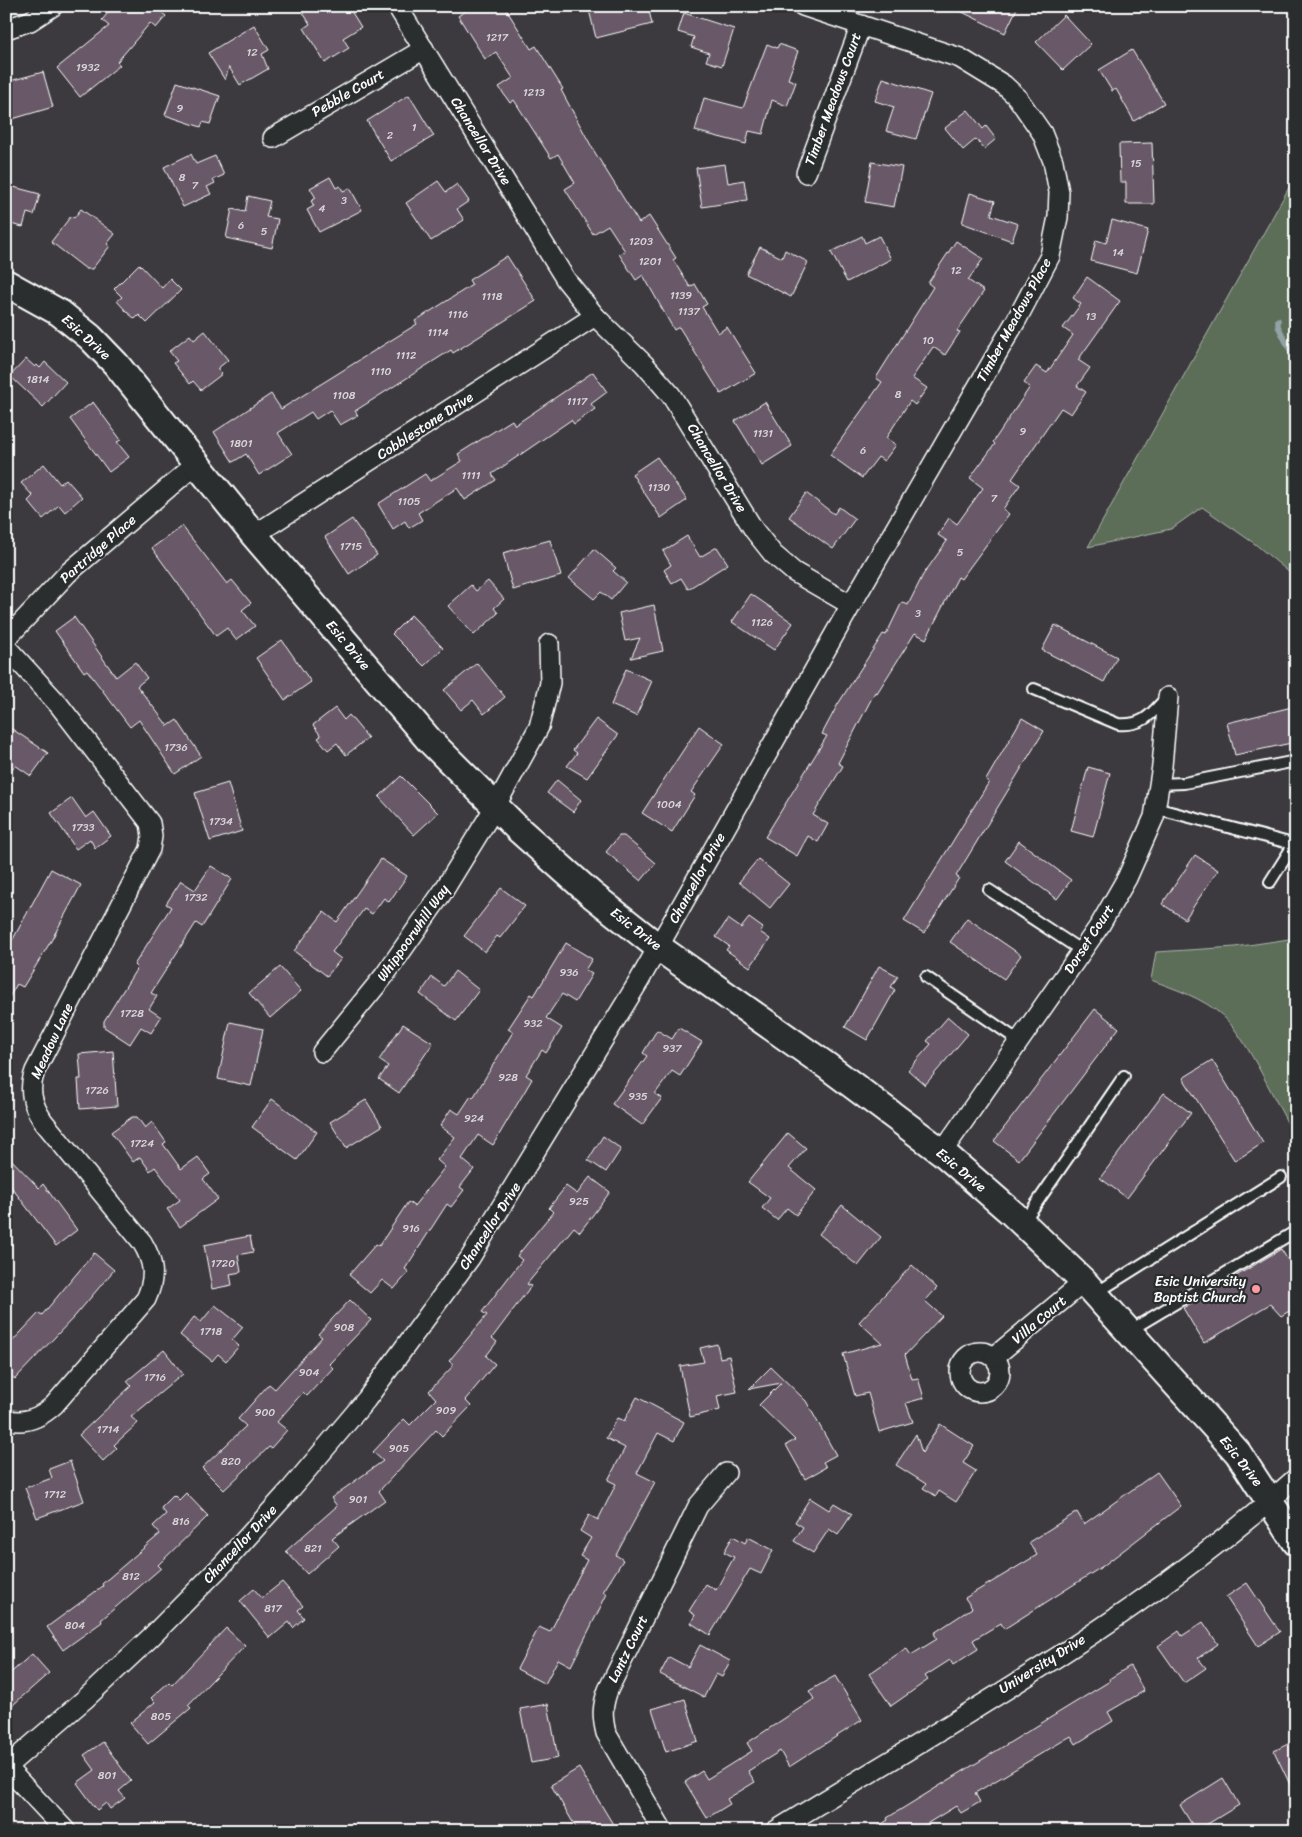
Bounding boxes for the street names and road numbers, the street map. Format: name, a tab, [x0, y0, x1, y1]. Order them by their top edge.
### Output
street label: Timber Meadows Court	[797, 29, 869, 169]
street label: Pebble Court	[307, 62, 389, 124]
street label: Chancellor Drive	[444, 92, 518, 190]
street label: Timber Meadows Place	[969, 253, 1059, 387]
street label: Esic Drive	[55, 308, 117, 367]
street label: Cobblestone Drive	[371, 385, 479, 467]
street label: Chancellor Drive	[680, 418, 754, 518]
street label: Partridge Place	[54, 508, 142, 590]
street label: Esic Drive	[319, 614, 377, 676]
street label: Chancellor Drive	[662, 828, 732, 928]
street label: Whippoorwhill Way	[370, 878, 456, 987]
street label: Dorset Court	[1057, 899, 1121, 979]
street label: Esic Drive	[605, 901, 668, 957]
street label: Meadow Lane	[23, 999, 81, 1083]
street label: Esic Drive	[930, 1141, 992, 1199]
street label: Chancellor Drive	[452, 1177, 528, 1275]
street label: Villa Court	[1006, 1289, 1072, 1351]
street label: Esic Drive	[1213, 1430, 1269, 1493]
street label: Chancellor Drive	[196, 1499, 284, 1589]
street label: Lantz Court	[601, 1611, 655, 1687]
street label: University Drive	[993, 1627, 1091, 1701]

